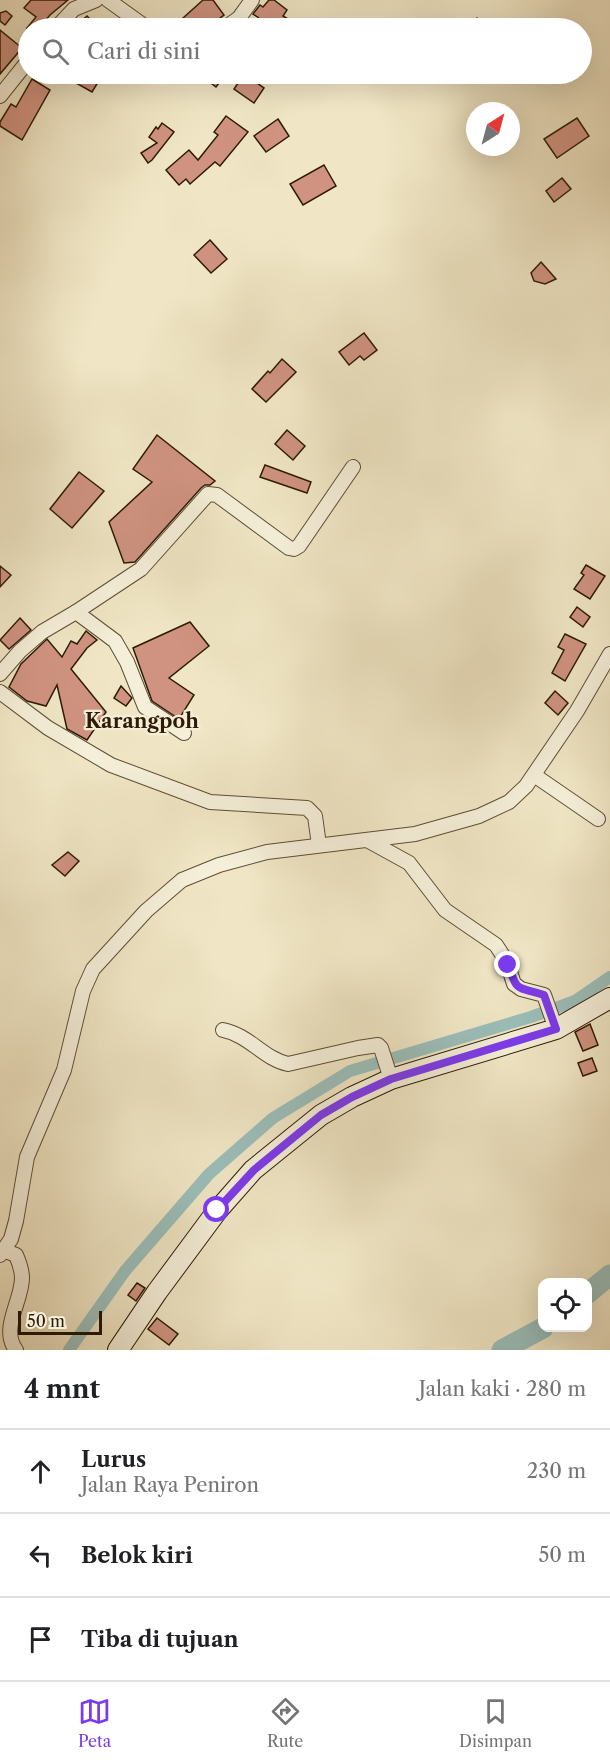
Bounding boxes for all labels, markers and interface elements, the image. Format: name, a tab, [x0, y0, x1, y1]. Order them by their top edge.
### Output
search box	[18, 18, 592, 84]
icon: search	[39, 35, 72, 68]
text: Cari di sini	[87, 38, 200, 65]
north arrow	[466, 102, 520, 156]
district label: Karangpoh	[85, 709, 199, 733]
route end	[494, 951, 520, 977]
route start	[203, 1196, 229, 1222]
map controls	[538, 1278, 592, 1332]
button: locate	[538, 1278, 592, 1332]
scale bar	[18, 1308, 102, 1336]
text: 50 m	[27, 1311, 65, 1331]
text: 4 mnt	[24, 1373, 100, 1405]
text: Jalan kaki · 280 m	[419, 1377, 586, 1401]
text: Lurus	[81, 1446, 146, 1473]
icon: ahead	[24, 1455, 57, 1488]
text: 230 m	[527, 1459, 586, 1483]
text: Jalan Raya Peniron	[81, 1473, 259, 1497]
icon: left	[24, 1539, 57, 1572]
text: Belok kiri	[81, 1542, 193, 1569]
text: 50 m	[539, 1543, 586, 1567]
icon: arrive	[24, 1623, 57, 1656]
text: Tiba di tujuan	[81, 1626, 239, 1653]
tab: Peta	[78, 1695, 111, 1751]
tab: Rute	[267, 1695, 303, 1751]
tab: Disimpan	[459, 1695, 532, 1751]

